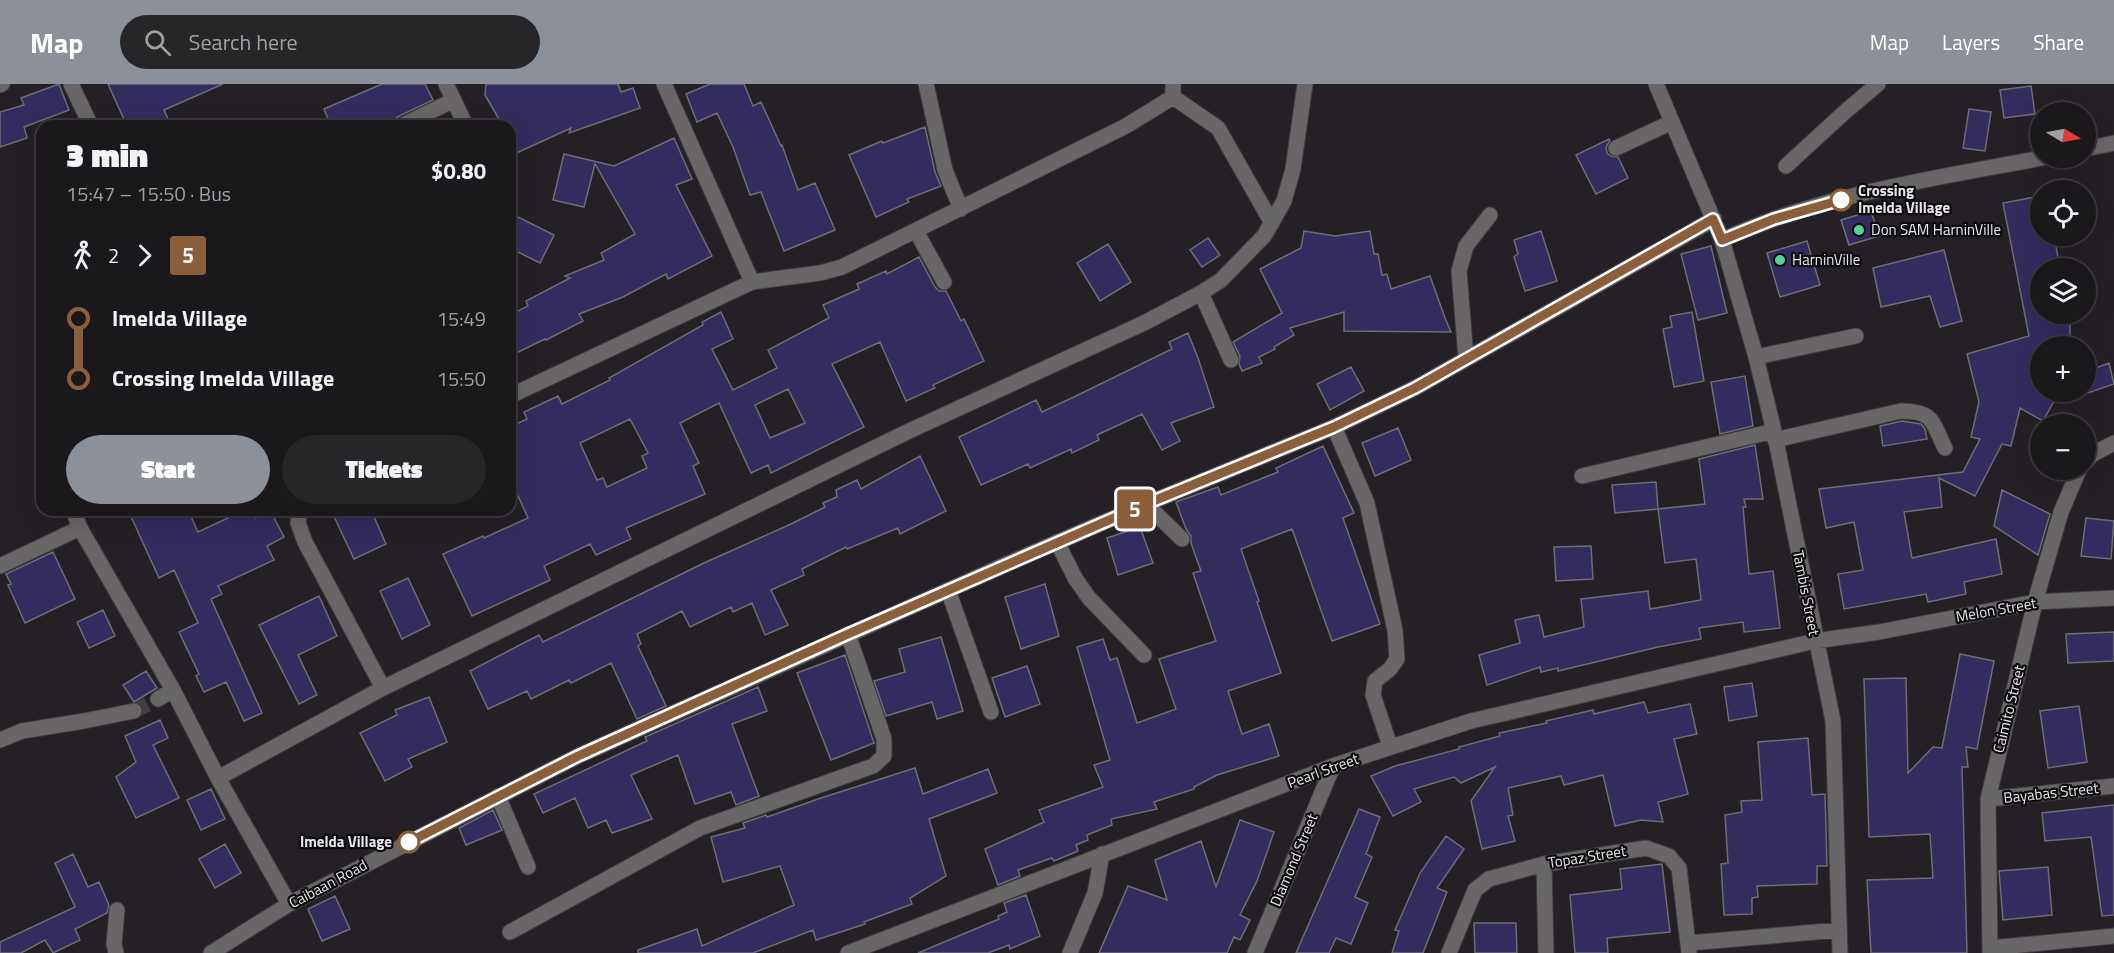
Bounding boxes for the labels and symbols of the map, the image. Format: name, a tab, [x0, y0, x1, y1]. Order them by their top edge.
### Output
north arrow	[2030, 102, 2096, 168]
place label: Crossing Imelda Village	[1858, 179, 1950, 219]
marker: Crossing Imelda Village	[1830, 189, 1852, 211]
place label: Don SAM HarninVille	[1871, 218, 2001, 241]
marker: Don SAM HarninVille	[1852, 223, 1866, 237]
place label: HarninVille	[1792, 248, 1860, 271]
marker: HarninVille	[1773, 253, 1787, 267]
line badge: 5	[1116, 490, 1154, 528]
street label: Tambis Street	[1787, 548, 1826, 638]
street label: Melon Street	[1954, 591, 2039, 628]
street label: Caimito Street	[1986, 662, 2031, 755]
street label: Pearl Street	[1284, 747, 1362, 794]
street label: Bayabas Street	[2002, 776, 2100, 809]
street label: Diamond Street	[1264, 809, 1324, 910]
place label: Imelda Village	[300, 830, 392, 853]
marker: Imelda Village	[398, 831, 420, 853]
street label: Topaz Street	[1546, 839, 1628, 874]
street label: Caibaan Road	[285, 853, 371, 914]

